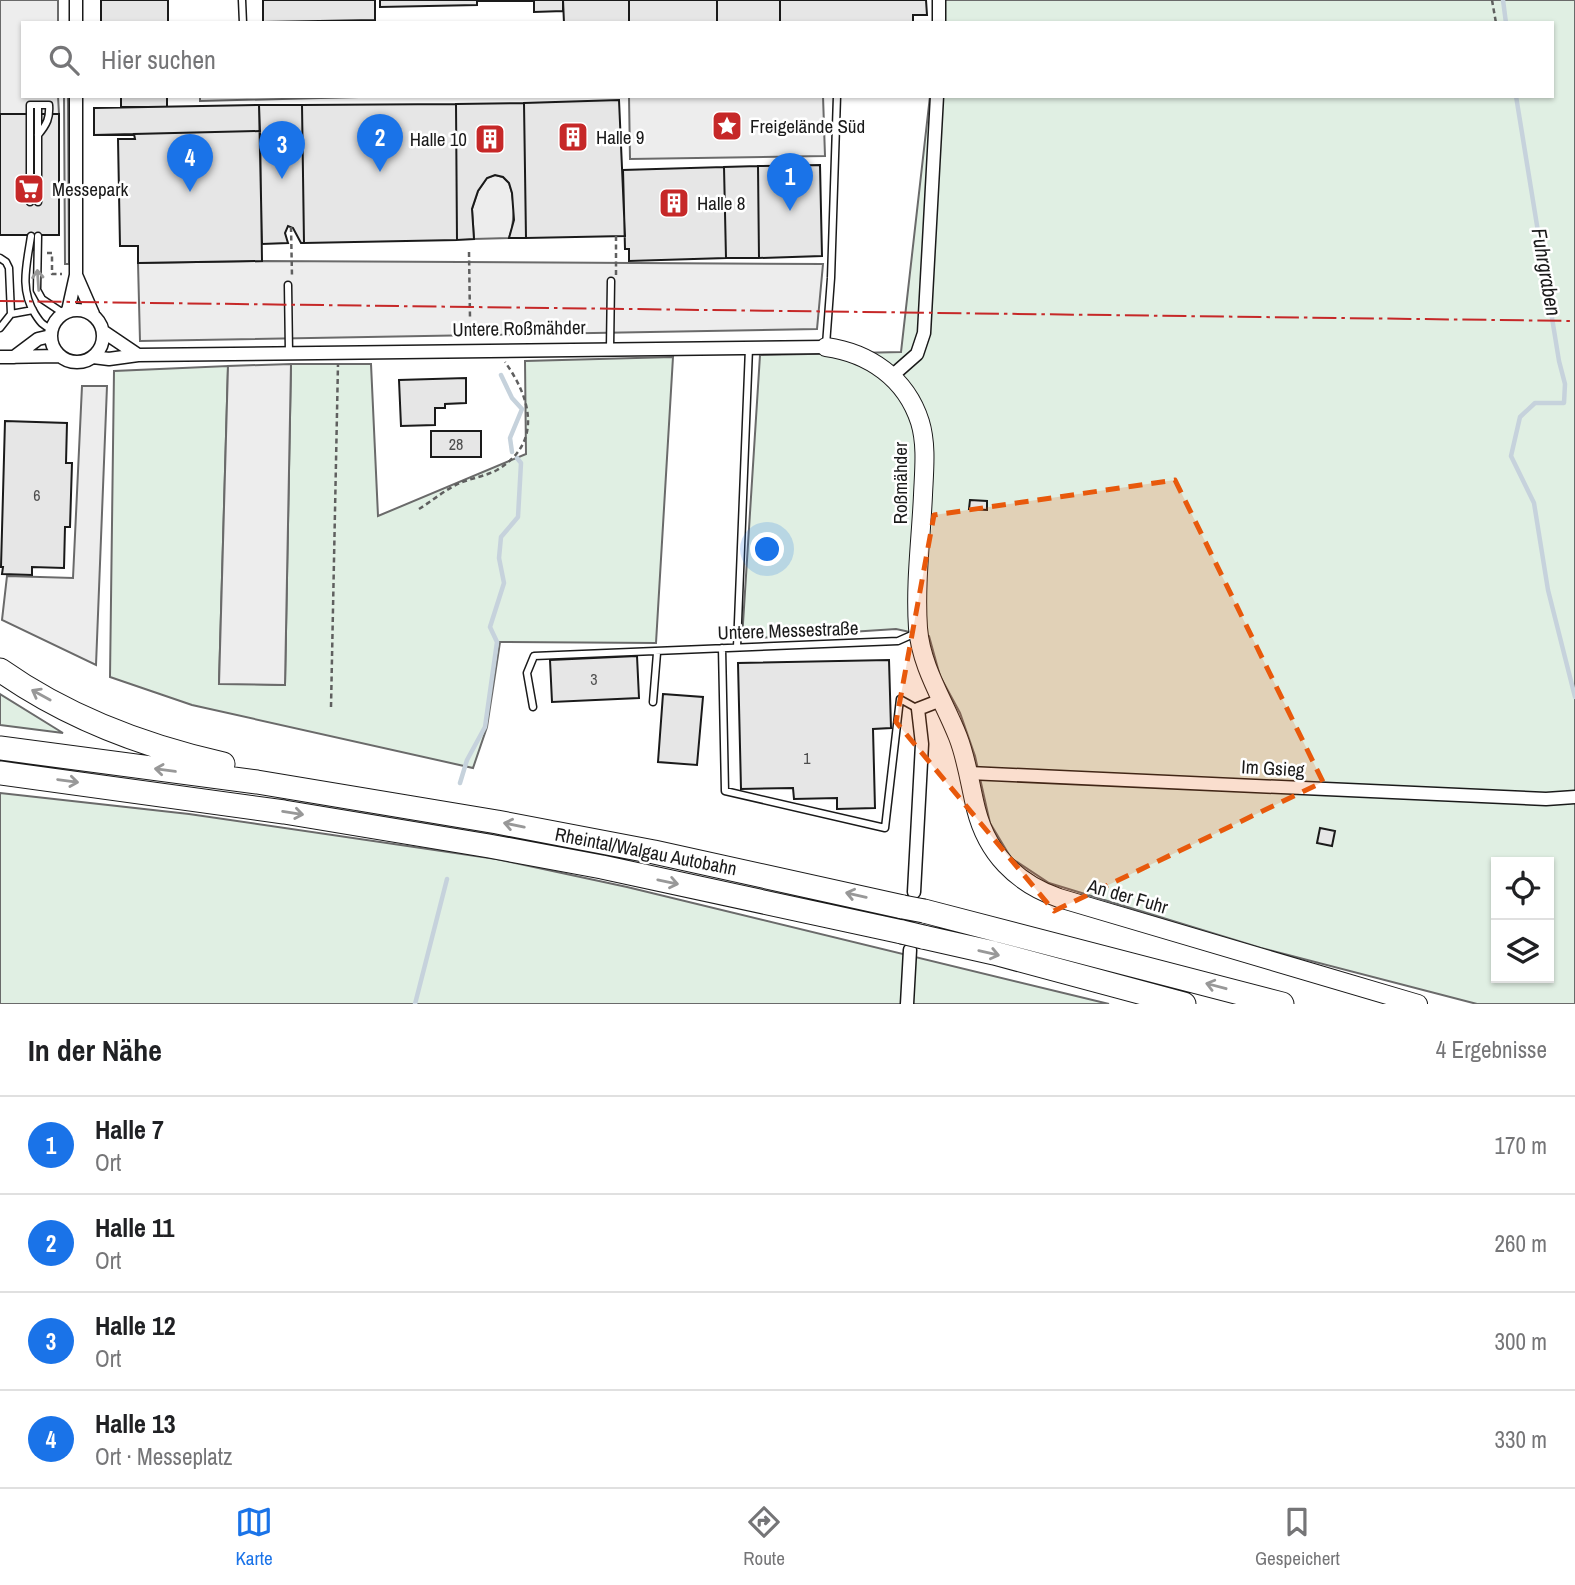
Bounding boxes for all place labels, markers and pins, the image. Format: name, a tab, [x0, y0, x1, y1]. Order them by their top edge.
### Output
place icon: Freigelände Süd	[710, 109, 744, 143]
place label: Freigelände Süd	[750, 113, 865, 139]
pin: 2	[357, 114, 403, 172]
building icon: Halle 9	[556, 120, 590, 154]
pin: 3	[259, 121, 305, 179]
building icon: Halle 10	[473, 122, 507, 156]
place label: Halle 9	[596, 124, 645, 150]
place label: Halle 10	[410, 126, 467, 152]
pin: 4	[167, 134, 213, 192]
pin: 1	[767, 153, 813, 211]
supermarket icon: Messepark	[12, 172, 46, 206]
place label: Messepark	[52, 176, 128, 202]
building icon: Halle 8	[657, 186, 691, 220]
place label: Halle 8	[697, 190, 746, 216]

